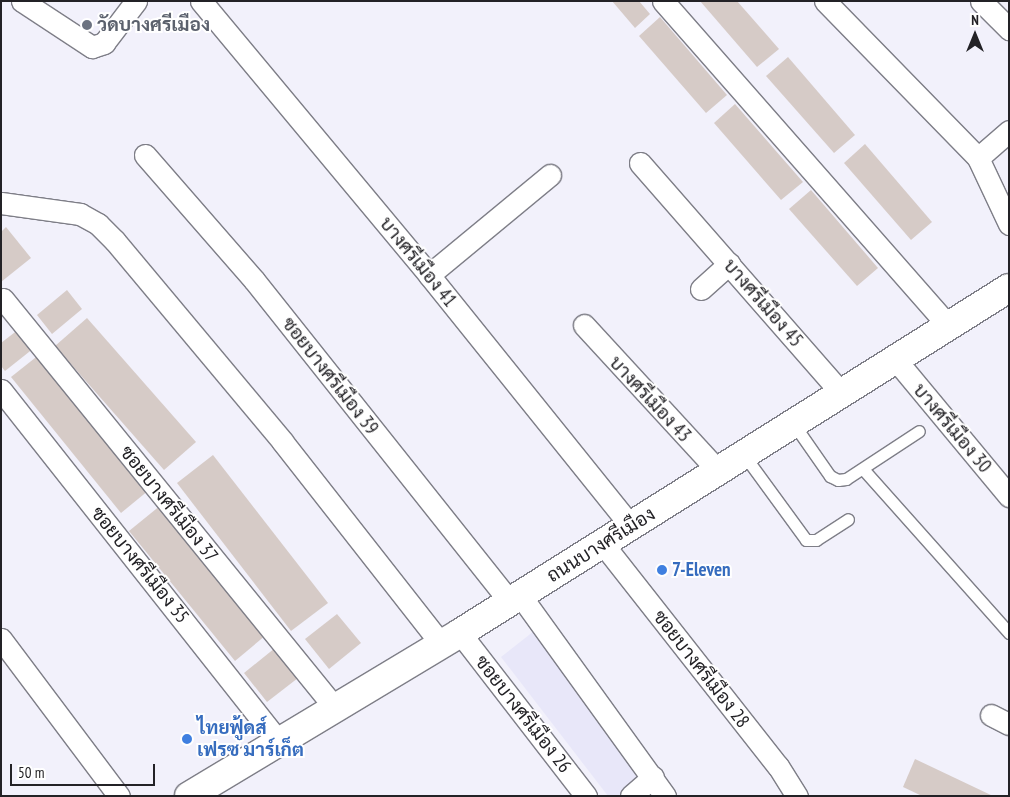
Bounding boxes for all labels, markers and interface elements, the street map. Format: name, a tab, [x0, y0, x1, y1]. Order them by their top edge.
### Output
north arrow	[950, 10, 1000, 60]
text: N	[971, 11, 979, 29]
place label: วัดบางศรีเมือง	[97, 14, 210, 36]
marker: วัดบางศรีเมือง	[81, 19, 93, 31]
street label: บางศรีเมือง 41	[375, 212, 461, 312]
street label: บางศรีเมือง 45	[719, 254, 807, 352]
street label: ซอยบางศรีเมือง 39	[277, 313, 383, 439]
street label: บางศรีเมือง 43	[604, 351, 696, 447]
street label: บางศรีเมือง 30	[908, 379, 996, 477]
street label: ซอยบางศรีเมือง 37	[115, 441, 223, 567]
street label: ซอยบางศรีเมือง 35	[86, 502, 194, 628]
street label: ถนนบางศรีเมือง	[543, 503, 659, 587]
place label: 7-Eleven	[672, 559, 731, 581]
marker: 7-Eleven	[656, 564, 668, 576]
street label: ซอยบางศรีเมือง 28	[648, 606, 754, 732]
street label: ซอยบางศรีเมือง 26	[470, 651, 576, 777]
place label: ไทยฟู้ดส์ เฟรซ มาร์เก็ต	[197, 717, 304, 761]
marker: ไทยฟู้ดส์ เฟรซ มาร์เก็ต	[181, 733, 193, 745]
scale bar	[12, 754, 158, 786]
text: 50 m	[18, 763, 44, 782]

